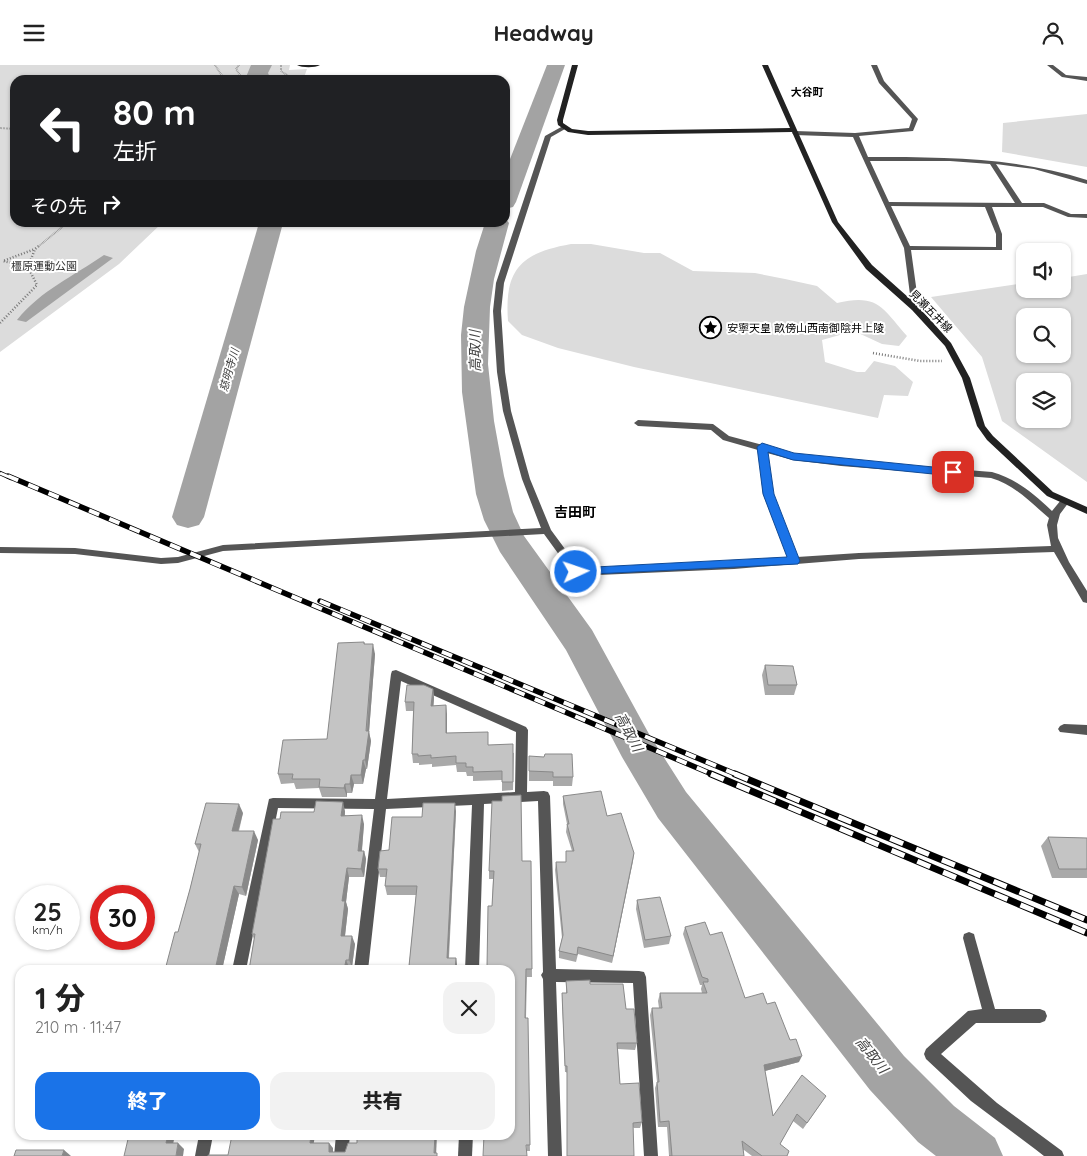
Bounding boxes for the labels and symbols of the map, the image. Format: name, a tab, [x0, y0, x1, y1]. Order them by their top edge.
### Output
district label: 大谷町	[791, 85, 824, 99]
park label: 橿原運動公園	[11, 259, 77, 273]
street label: 見瀬五井線	[907, 287, 955, 335]
place icon: 安寧天皇 畝傍山西南御陰井上陵	[699, 316, 723, 340]
place label: 安寧天皇 畝傍山西南御陰井上陵	[727, 321, 884, 335]
water label: 高取川	[466, 328, 484, 372]
water label: 慈明寺川	[216, 346, 242, 393]
pin	[932, 451, 974, 493]
district label: 吉田町	[554, 503, 596, 521]
position arrow	[549, 545, 601, 597]
water label: 高取川	[611, 709, 648, 757]
speed limit sign: 30	[90, 885, 155, 950]
water label: 高取川	[852, 1033, 893, 1079]

